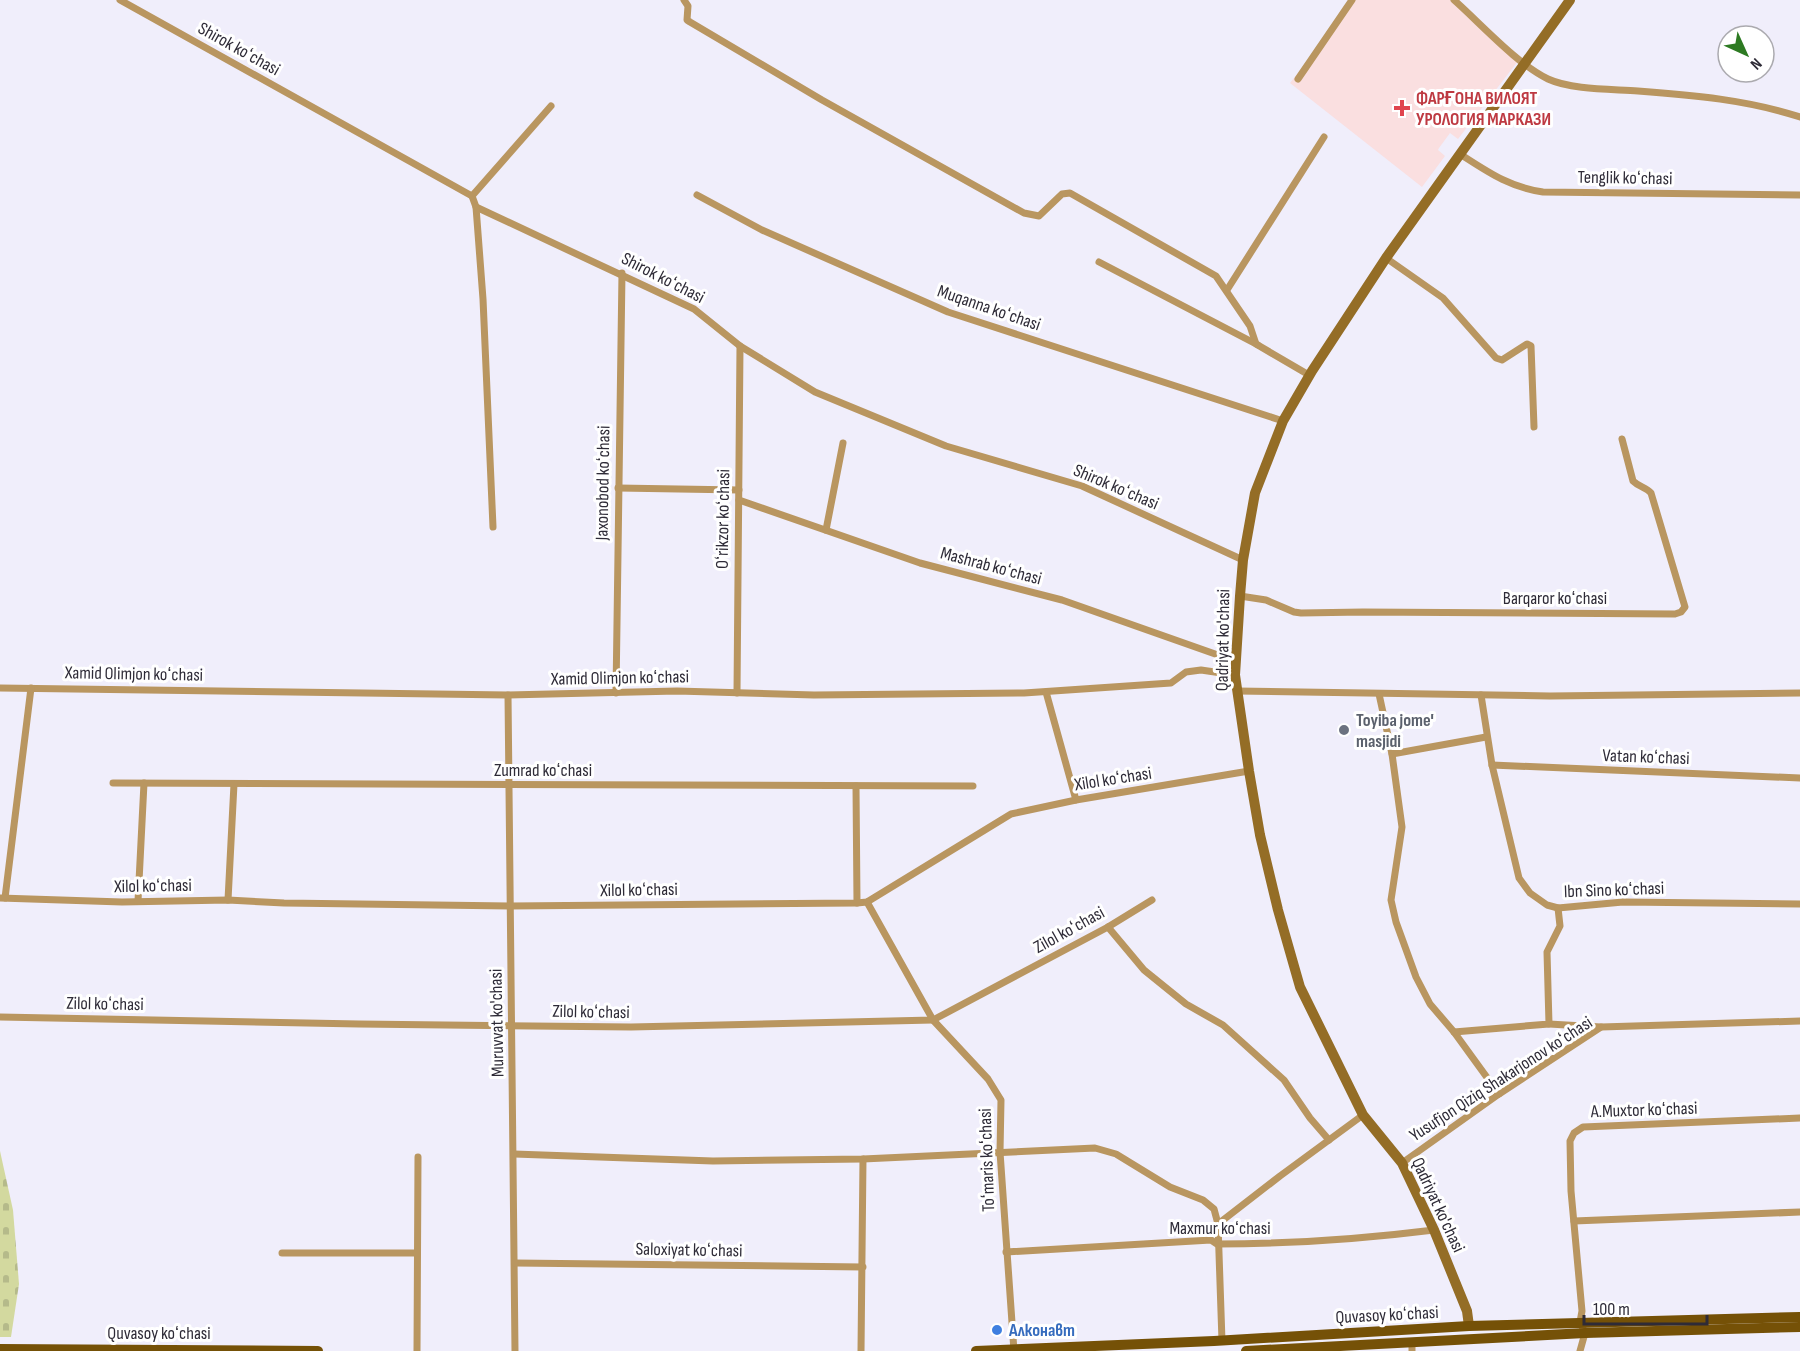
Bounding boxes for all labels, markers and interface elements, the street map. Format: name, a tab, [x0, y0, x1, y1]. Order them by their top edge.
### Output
street label: Shirok koʻchasi	[194, 18, 284, 80]
north arrow	[1716, 24, 1776, 84]
text: N	[1746, 54, 1765, 73]
place label: ФАРҒОНА ВИЛОЯТ УРОЛОГИЯ МАРКАЗИ	[1416, 88, 1551, 130]
marker: ФАРҒОНА ВИЛОЯТ УРОЛОГИЯ МАРКАЗИ	[1393, 99, 1411, 117]
street label: Tenglik koʻchasi	[1577, 167, 1673, 189]
street label: Shirok koʻchasi	[618, 248, 708, 308]
street label: Muqanna koʻchasi	[935, 281, 1043, 335]
street label: Jaxonobod koʻchasi	[591, 425, 614, 542]
street label: Shirok koʻchasi	[1070, 460, 1162, 514]
street label: Oʻrikzor koʻchasi	[712, 469, 734, 569]
street label: Mashrab koʻchasi	[938, 542, 1044, 590]
street label: Barqaror koʻchasi	[1503, 588, 1607, 609]
street label: Qadriyat ko'chasi	[1212, 589, 1234, 691]
street label: Xamid Olimjon koʻchasi	[64, 662, 203, 686]
street label: Xamid Olimjon koʻchasi	[550, 666, 689, 690]
place label: Toyiba jome' masjidi	[1356, 710, 1434, 752]
marker: Toyiba jome' masjidi	[1337, 723, 1351, 737]
street label: Vatan koʻchasi	[1602, 745, 1690, 769]
street label: Zumrad koʻchasi	[494, 760, 592, 781]
street label: Xilol koʻchasi	[1072, 763, 1153, 796]
street label: Xilol koʻchasi	[113, 875, 192, 897]
street label: Ibn Sino koʻchasi	[1563, 878, 1665, 902]
street label: Xilol koʻchasi	[599, 879, 678, 901]
street label: Zilol koʻchasi	[1030, 902, 1108, 958]
street label: Muruvvat ko'chasi	[486, 969, 508, 1077]
street label: Zilol koʻchasi	[66, 993, 144, 1015]
street label: Zilol koʻchasi	[552, 1001, 630, 1023]
street label: Yusufjon Qiziq Shakarjonov koʻchasi	[1406, 1012, 1596, 1146]
street label: A.Muxtor koʻchasi	[1589, 1098, 1698, 1122]
street label: Toʻmaris koʻchasi	[975, 1108, 999, 1212]
street label: Qadriyat ko'chasi	[1407, 1154, 1469, 1256]
street label: Maxmur koʻchasi	[1169, 1218, 1271, 1239]
street label: Saloxiyat koʻchasi	[635, 1239, 743, 1261]
scale bar	[1584, 1288, 1707, 1326]
text: 100 m	[1593, 1299, 1630, 1320]
street label: Quvasoy koʻchasi	[1335, 1302, 1439, 1328]
place label: Алконавт	[1008, 1320, 1075, 1341]
street label: Quvasoy koʻchasi	[107, 1323, 211, 1344]
marker: Алконавт	[990, 1323, 1004, 1337]

